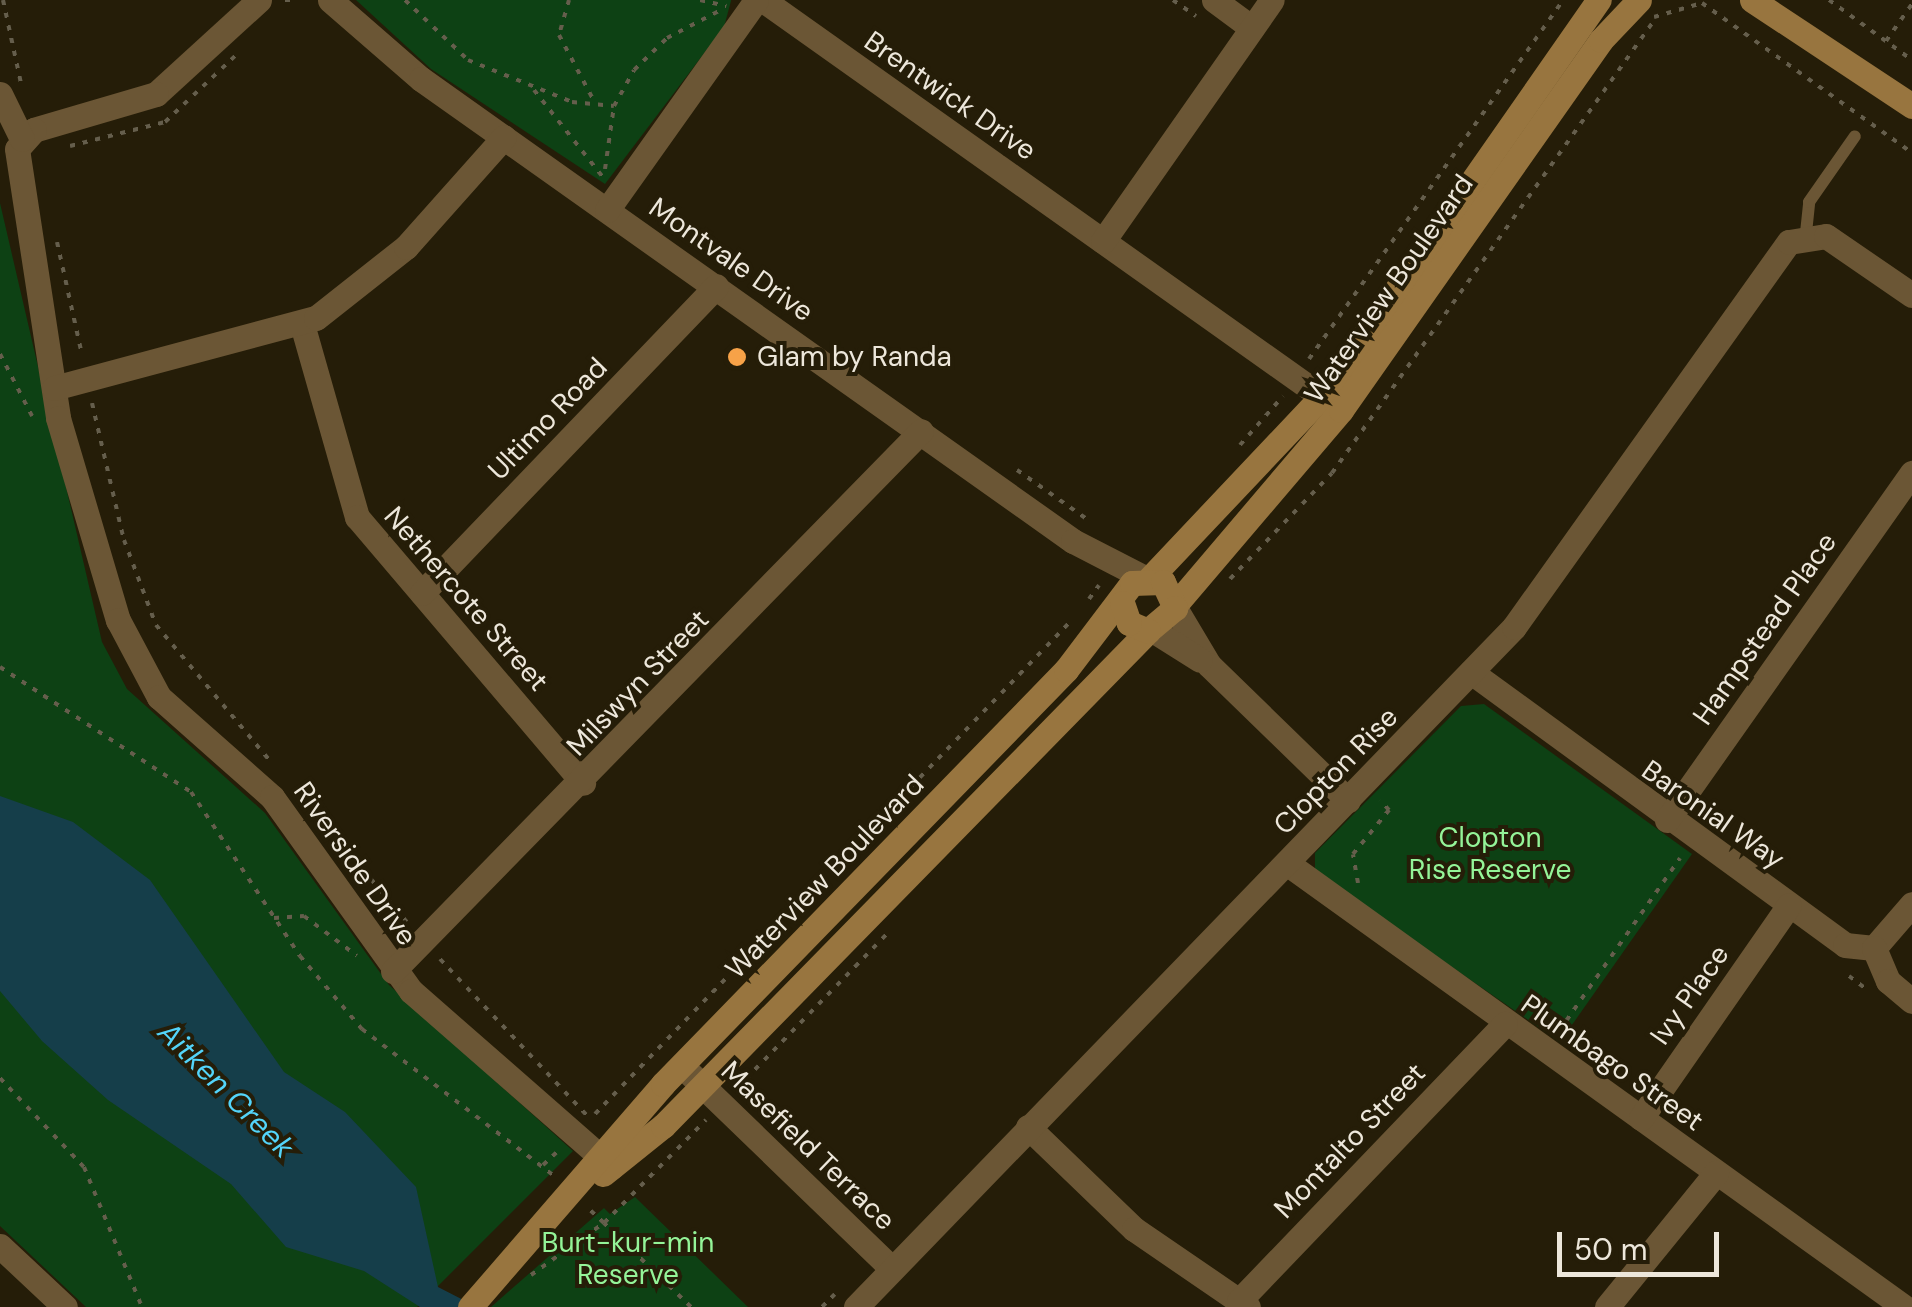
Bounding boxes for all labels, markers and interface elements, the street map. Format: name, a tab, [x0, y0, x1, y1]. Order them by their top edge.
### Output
street label: Brentwick Drive	[858, 24, 1042, 168]
street label: Waterview Boulevard	[1298, 168, 1480, 410]
street label: Montvale Drive	[643, 191, 819, 329]
place label: Glam by Randa	[757, 340, 952, 374]
marker: Glam by Randa	[726, 346, 748, 368]
street label: Ultimo Road	[482, 351, 614, 487]
street label: Nethercote Street	[377, 500, 555, 698]
street label: Hampstead Place	[1686, 527, 1844, 731]
street label: Milswyn Street	[560, 603, 716, 763]
street label: Clopton Rise	[1267, 700, 1405, 842]
street label: Baronial Way	[1635, 754, 1791, 876]
street label: Waterview Boulevard	[719, 768, 931, 986]
street label: Riverside Drive	[286, 776, 424, 952]
park label: Clopton Rise Reserve	[1409, 821, 1571, 887]
street label: Ivy Place	[1644, 939, 1736, 1051]
street label: Plumbago Street	[1514, 988, 1710, 1138]
water label: Aitken Creek	[150, 1014, 302, 1166]
street label: Masefield Terrace	[714, 1055, 902, 1237]
street label: Montalto Street	[1268, 1056, 1432, 1226]
scale bar	[1562, 1212, 1724, 1274]
park label: Burt-kur-min Reserve	[542, 1226, 714, 1292]
text: 50 m	[1574, 1230, 1648, 1269]

